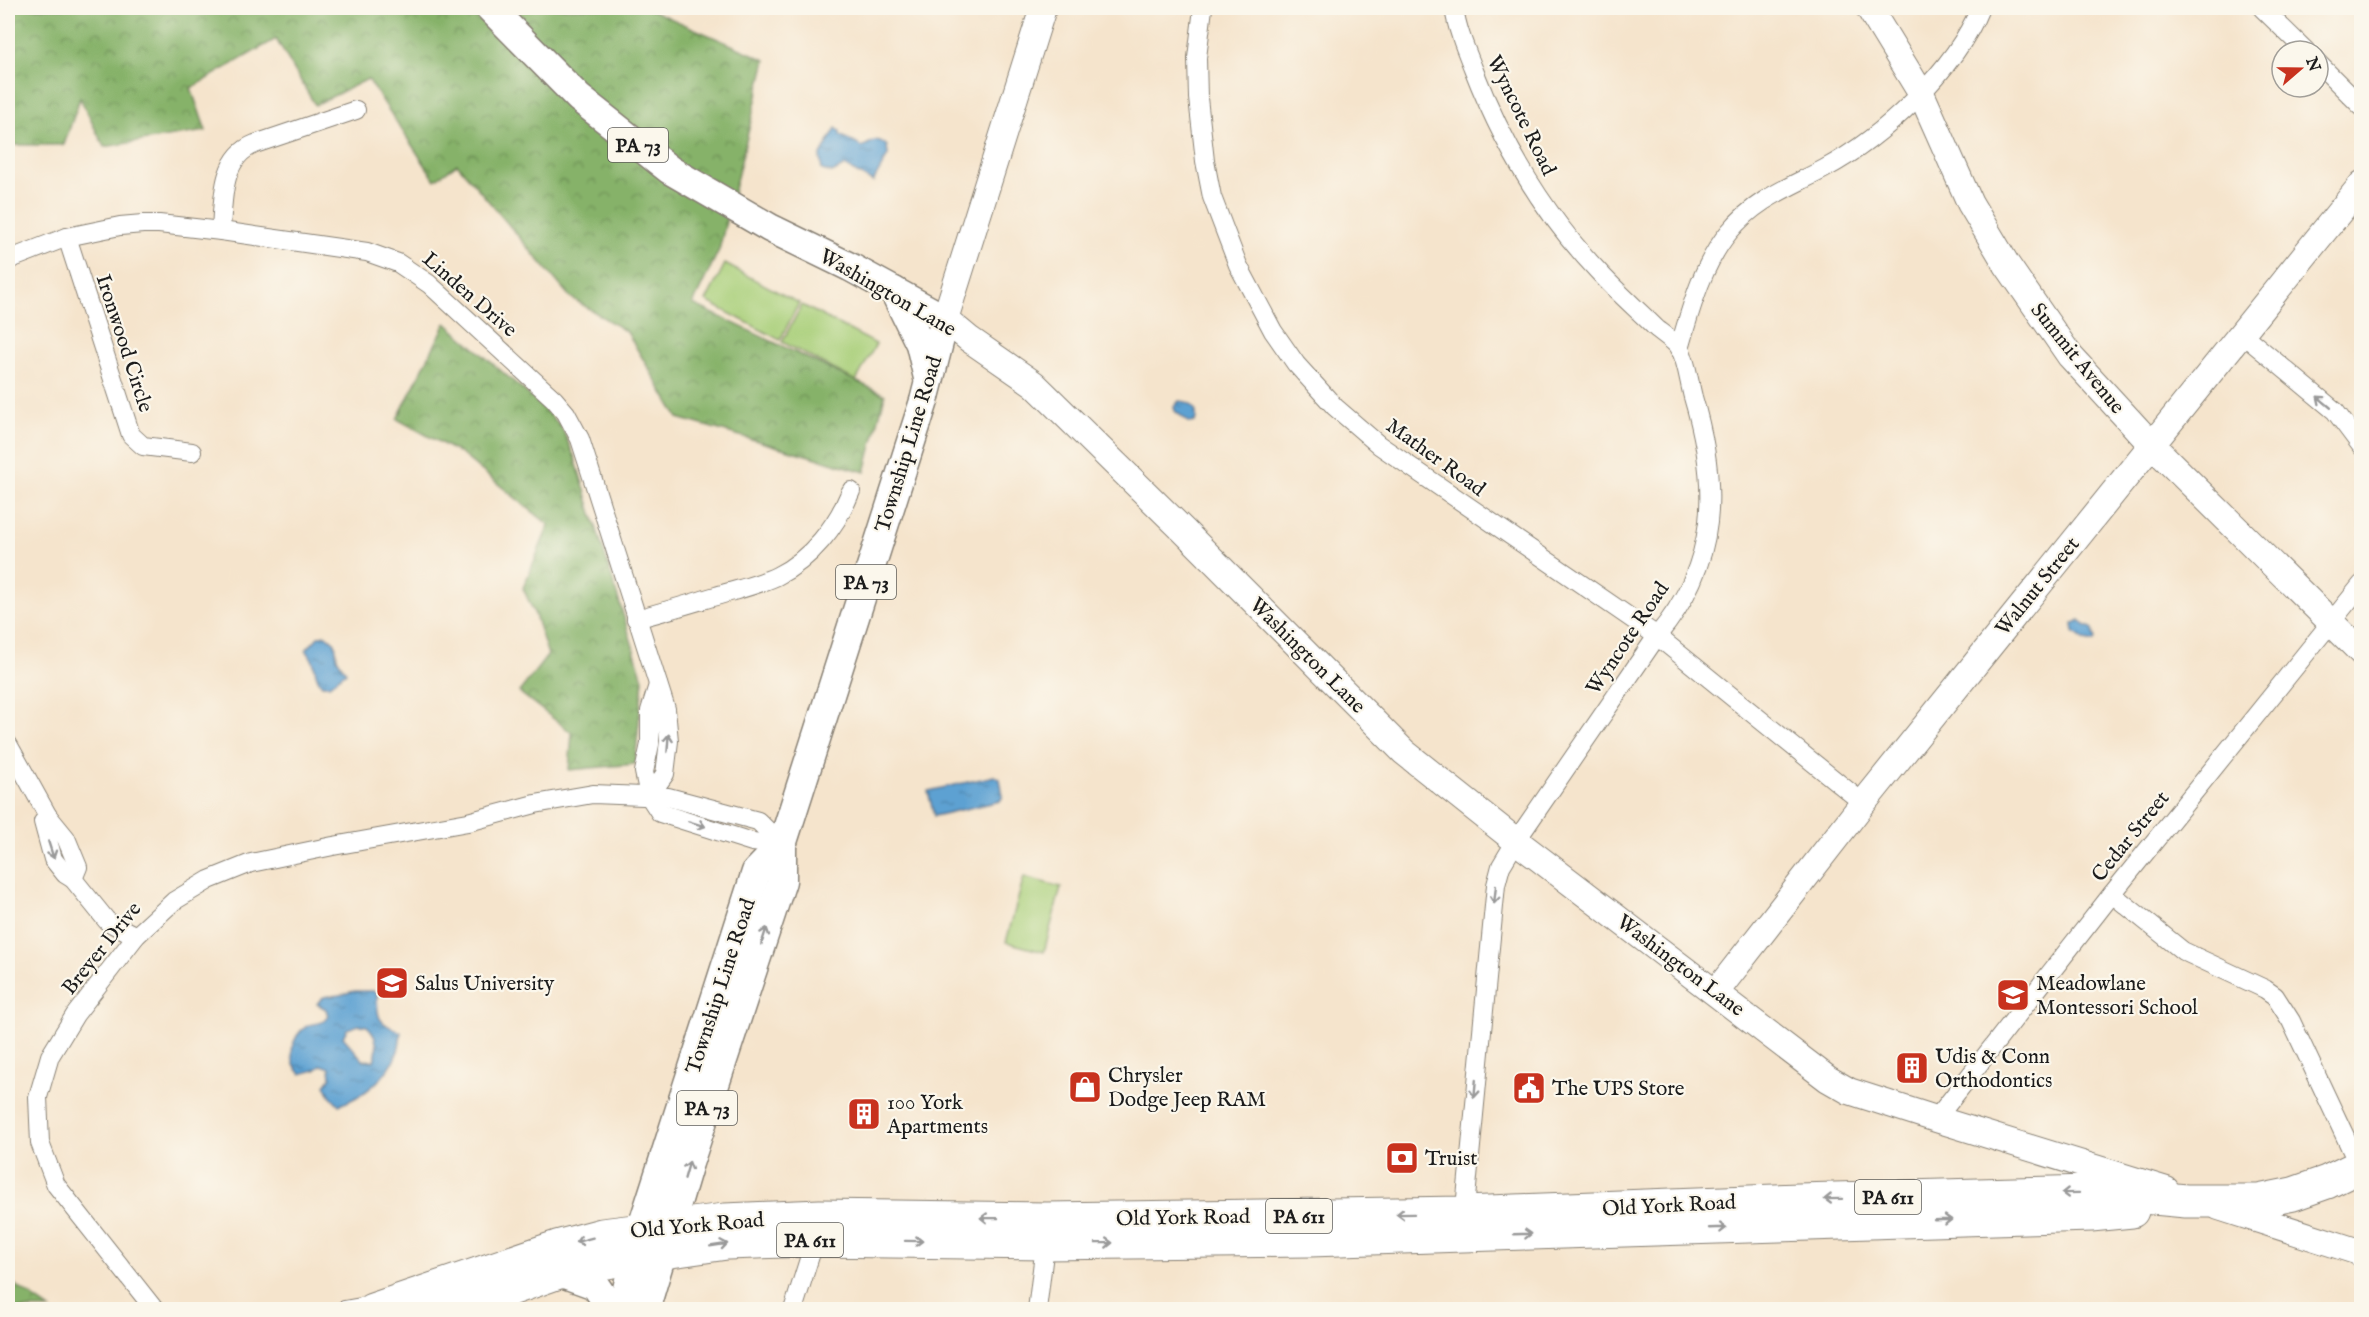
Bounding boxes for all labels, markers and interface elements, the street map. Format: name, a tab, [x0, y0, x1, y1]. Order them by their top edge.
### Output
north arrow	[2270, 39, 2330, 99]
street label: Wyncote Road	[1480, 51, 1562, 181]
text: N	[2300, 54, 2324, 75]
road number: PA 73	[608, 128, 668, 162]
street label: Washington Lane	[814, 243, 961, 344]
street label: Linden Drive	[416, 246, 522, 344]
street label: Ironwood Circle	[89, 271, 159, 416]
street label: Summit Avenue	[2024, 298, 2130, 420]
street label: Township Line Road	[870, 352, 949, 536]
one-way arrow	[2317, 395, 2332, 409]
street label: Mather Road	[1380, 413, 1491, 504]
street label: Walnut Street	[1990, 532, 2086, 642]
road number: PA 73	[836, 565, 896, 599]
street label: Wyncote Road	[1581, 577, 1676, 700]
street label: Washington Lane	[1243, 592, 1371, 720]
one-way arrow	[663, 734, 674, 754]
street label: Cedar Street	[2086, 786, 2176, 888]
one-way arrow	[687, 820, 706, 831]
one-way arrow	[46, 840, 57, 859]
one-way arrow	[1489, 884, 1500, 904]
street label: Township Line Road	[680, 895, 763, 1078]
street label: Breyer Drive	[56, 897, 148, 1001]
street label: Washington Lane	[1611, 909, 1750, 1023]
one-way arrow	[759, 927, 770, 946]
school or university icon: Salus University	[374, 965, 410, 1001]
place label: Salus University	[415, 971, 555, 998]
place label: Meadowlane Montessori School	[2036, 971, 2198, 1022]
school or university icon: Meadowlane Montessori School	[1995, 977, 2031, 1013]
place label: Udis & Conn Orthodontics	[1935, 1044, 2052, 1095]
building icon: Udis & Conn Orthodontics	[1894, 1050, 1930, 1086]
place label: Chrysler Dodge Jeep RAM	[1108, 1063, 1266, 1114]
shop icon: Chrysler Dodge Jeep RAM	[1067, 1069, 1103, 1105]
public building icon: The UPS Store	[1511, 1070, 1547, 1106]
place label: The UPS Store	[1552, 1076, 1685, 1103]
one-way arrow	[1469, 1078, 1480, 1098]
place label: 100 York Apartments	[886, 1090, 988, 1141]
road number: PA 73	[677, 1091, 737, 1125]
building icon: 100 York Apartments	[846, 1096, 882, 1132]
bank icon: Truist	[1384, 1140, 1420, 1176]
place label: Truist	[1425, 1146, 1478, 1173]
one-way arrow	[682, 1161, 693, 1180]
road number: PA 611	[1855, 1180, 1921, 1214]
one-way arrow	[2061, 1187, 2081, 1198]
street label: Old York Road	[1601, 1189, 1737, 1223]
one-way arrow	[1824, 1193, 1844, 1205]
road number: PA 611	[1266, 1199, 1332, 1233]
street label: Old York Road	[1116, 1204, 1251, 1233]
street label: Old York Road	[629, 1207, 766, 1246]
one-way arrow	[1396, 1208, 1416, 1220]
one-way arrow	[979, 1212, 999, 1224]
one-way arrow	[1933, 1215, 1953, 1226]
one-way arrow	[1707, 1222, 1727, 1234]
road number: PA 611	[777, 1223, 843, 1257]
one-way arrow	[1512, 1228, 1532, 1240]
one-way arrow	[575, 1234, 594, 1246]
one-way arrow	[903, 1235, 923, 1247]
one-way arrow	[1093, 1237, 1113, 1249]
one-way arrow	[709, 1239, 728, 1250]

